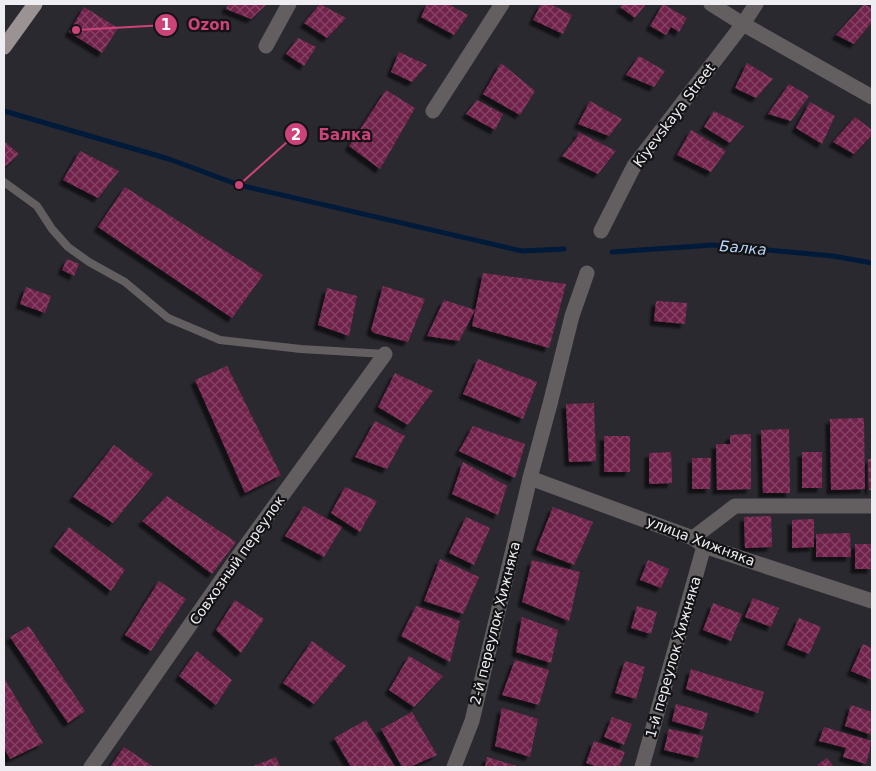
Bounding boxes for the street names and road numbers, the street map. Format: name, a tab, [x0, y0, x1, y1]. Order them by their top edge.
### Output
street label: Kiyevskaya Street	[630, 60, 719, 170]
street label: Совхозный переулок	[186, 492, 288, 628]
street label: улица Хижняка	[645, 513, 757, 569]
street label: 2-й переулок Хижняка	[467, 540, 523, 706]
street label: 1-й переулок Хижняка	[642, 574, 704, 740]

